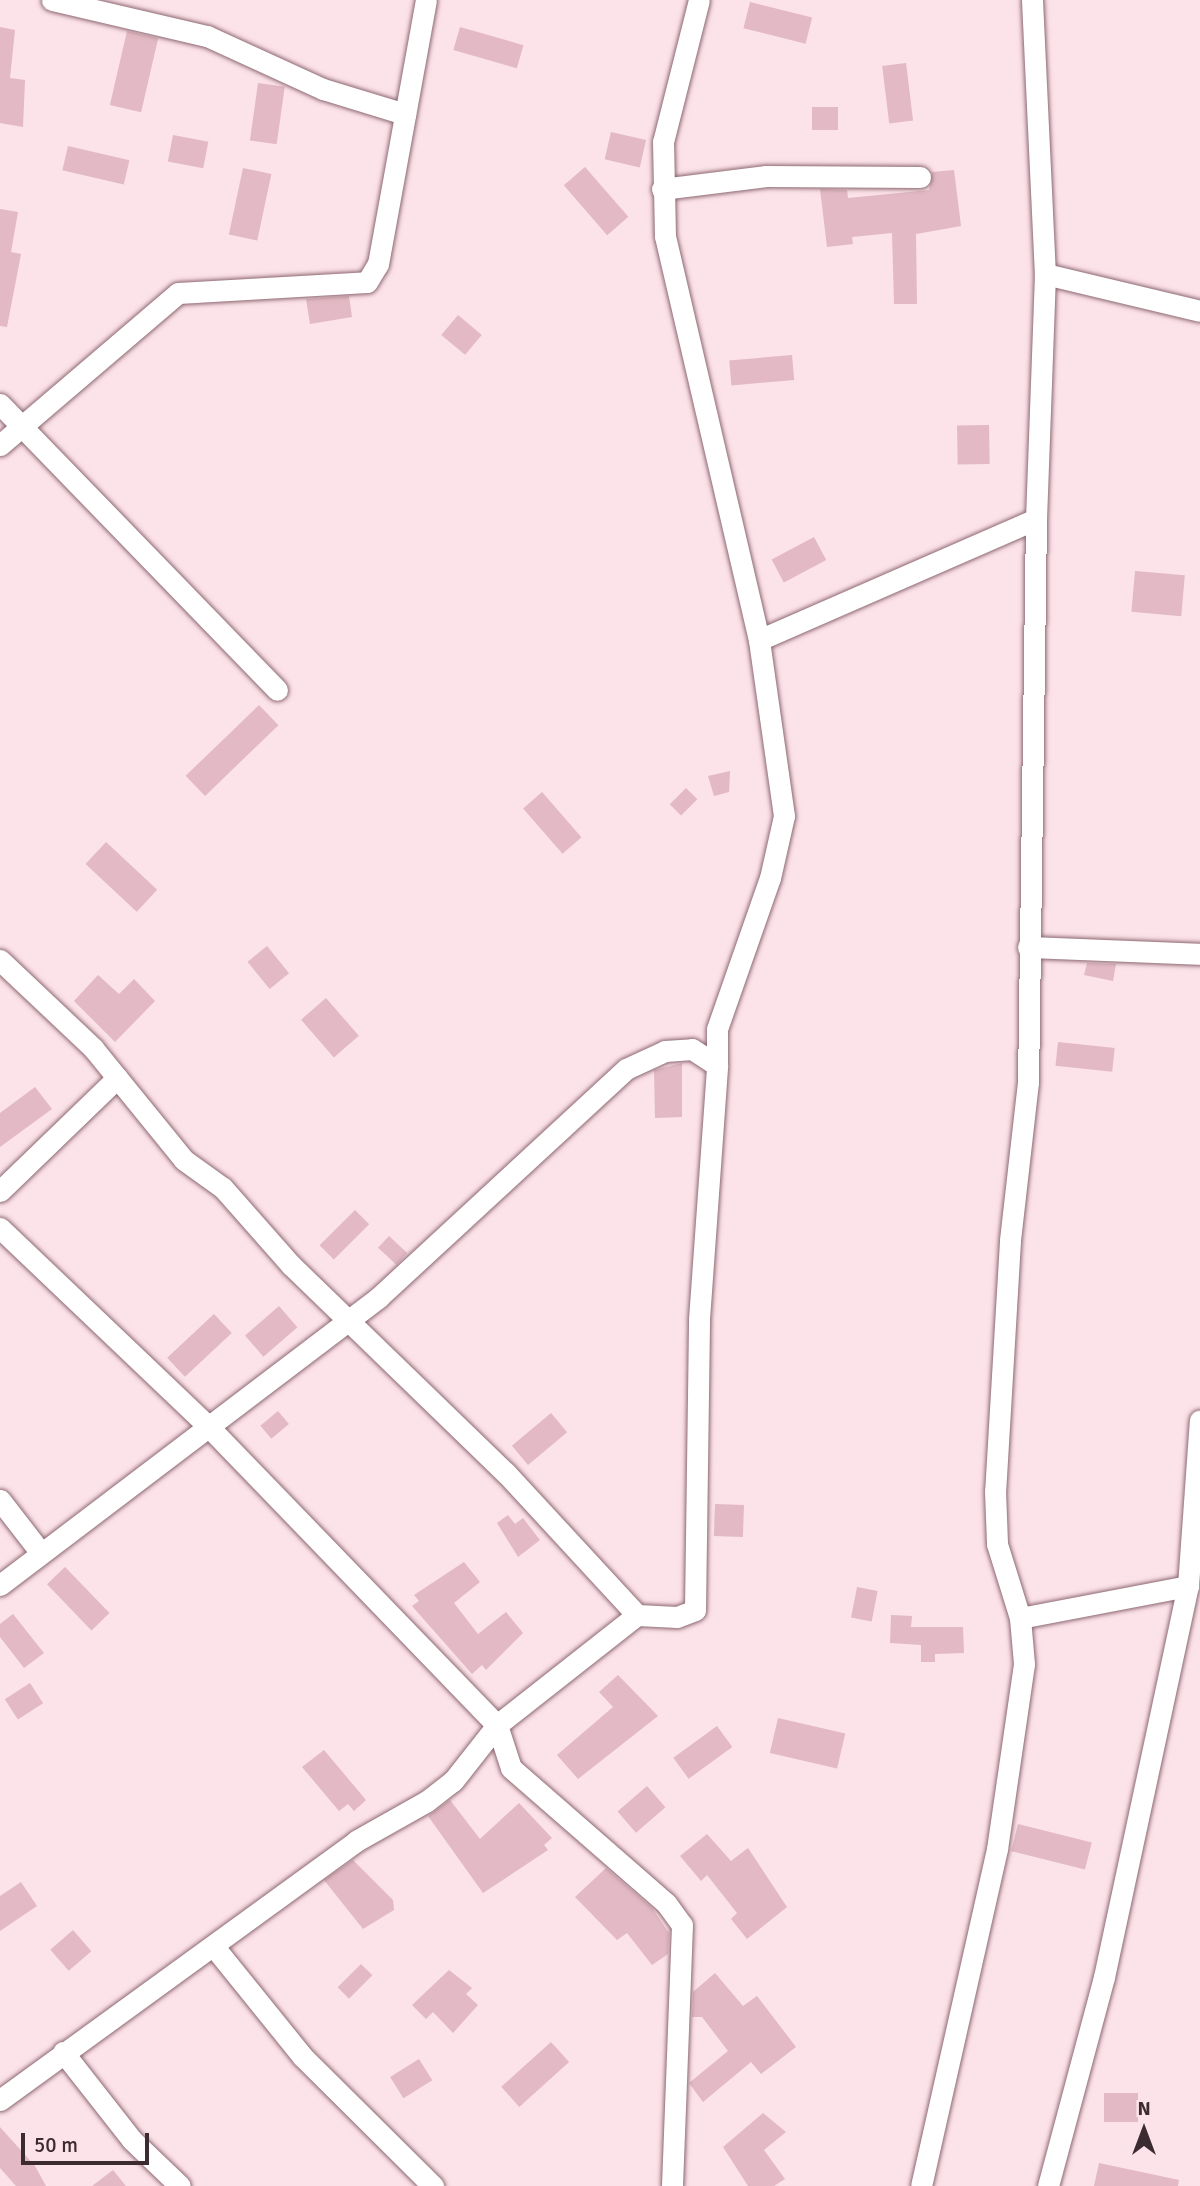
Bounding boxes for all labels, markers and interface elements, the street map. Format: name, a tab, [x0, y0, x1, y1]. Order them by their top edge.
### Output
north arrow	[1109, 2095, 1179, 2165]
text: N	[1137, 2097, 1151, 2121]
scale bar	[24, 2120, 152, 2164]
text: 50 m	[34, 2132, 78, 2158]

